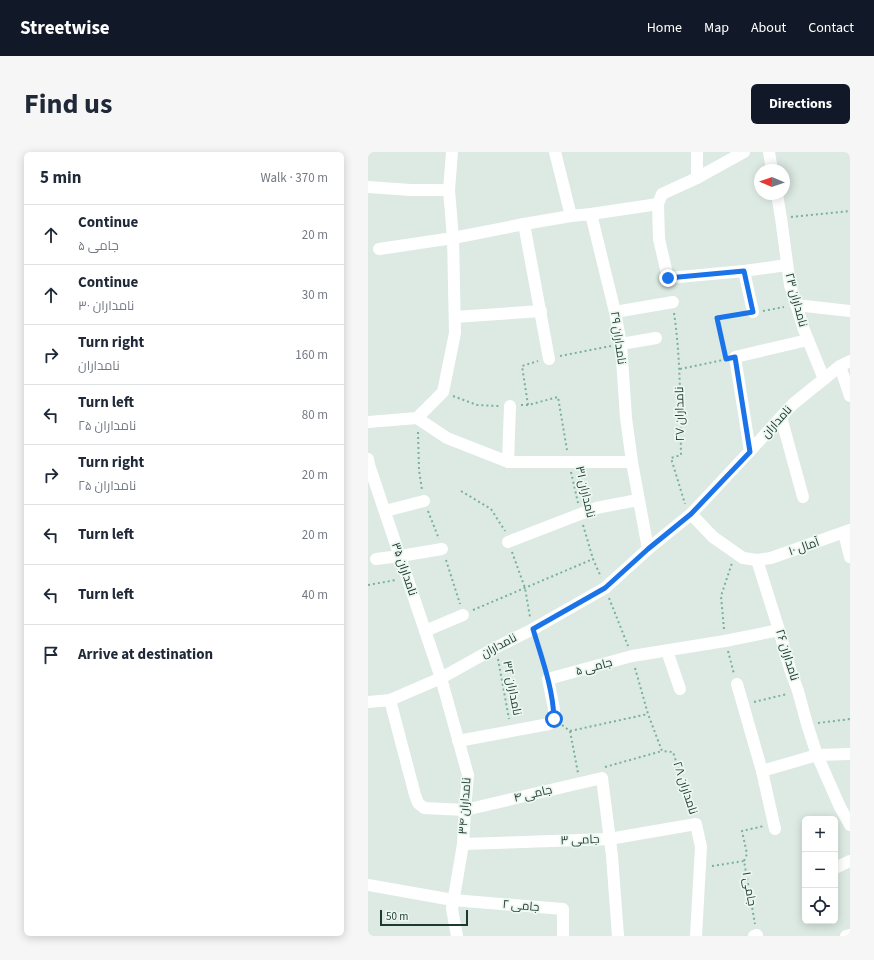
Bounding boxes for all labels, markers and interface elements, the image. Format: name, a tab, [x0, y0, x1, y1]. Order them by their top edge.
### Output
text: Streetwise	[20, 15, 110, 42]
text: Home	[647, 18, 682, 38]
text: Map	[704, 18, 729, 38]
text: About	[751, 18, 786, 38]
text: Contact	[808, 18, 854, 38]
text: Find us	[24, 84, 112, 124]
button: Directions	[751, 84, 850, 124]
north arrow	[754, 164, 790, 200]
text: 5 min	[40, 166, 81, 190]
text: Walk · 370 m	[260, 169, 328, 187]
text: Continue	[78, 212, 138, 233]
icon: ahead	[40, 224, 62, 246]
text: 20 m	[302, 226, 328, 244]
text: جامی ۵	[78, 237, 119, 255]
route end	[659, 269, 677, 287]
street label: نامداران ۲۳	[781, 271, 811, 329]
text: Continue	[78, 272, 138, 293]
icon: ahead	[40, 284, 62, 306]
text: 30 m	[302, 286, 328, 304]
text: نامداران ۳۰	[78, 297, 134, 315]
street label: نامداران ۲۹	[606, 310, 630, 366]
text: Turn right	[78, 332, 144, 353]
icon: right	[40, 344, 62, 366]
text: 160 m	[295, 346, 328, 364]
text: نامداران	[78, 357, 120, 375]
street label: نامداران ۲۷	[671, 387, 689, 441]
text: Turn left	[78, 392, 134, 413]
street label: نامداران	[758, 402, 796, 442]
icon: left	[40, 404, 62, 426]
text: 80 m	[302, 406, 328, 424]
text: نامداران ۲۵	[78, 417, 136, 435]
text: Turn right	[78, 452, 144, 473]
icon: right	[40, 464, 62, 486]
street label: نامداران ۳۱	[571, 464, 599, 520]
text: 20 m	[302, 466, 328, 484]
text: نامداران ۲۵	[78, 477, 136, 495]
icon: left	[40, 524, 62, 546]
text: Turn left	[78, 524, 134, 545]
text: 20 m	[302, 526, 328, 544]
street label: آمال ۱۰	[786, 534, 822, 560]
street label: نامداران ۳۵	[387, 540, 421, 598]
icon: left	[40, 584, 62, 606]
text: Turn left	[78, 584, 134, 605]
text: 40 m	[302, 586, 328, 604]
street label: نامداران ۲۶	[771, 627, 803, 683]
street label: نامداران	[478, 629, 520, 663]
icon: arrive	[40, 644, 62, 666]
text: Arrive at destination	[78, 644, 213, 665]
street label: جامی ۵	[574, 654, 614, 680]
street label: نامداران ۳۲	[498, 659, 526, 717]
route start	[545, 710, 563, 728]
street label: نامداران ۲۸	[668, 759, 702, 817]
street label: نامداران ۳۴	[455, 777, 475, 835]
street label: جامی ۴	[512, 781, 554, 807]
map controls	[802, 816, 838, 924]
button: +	[802, 816, 838, 852]
street label: جامی ۳	[560, 831, 600, 849]
button: −	[802, 852, 838, 888]
street label: جامی ۱	[738, 870, 760, 908]
button: locate	[802, 888, 838, 924]
street label: جامی ۲	[502, 896, 540, 916]
scale bar	[380, 908, 468, 927]
text: 50 m	[386, 909, 408, 924]

